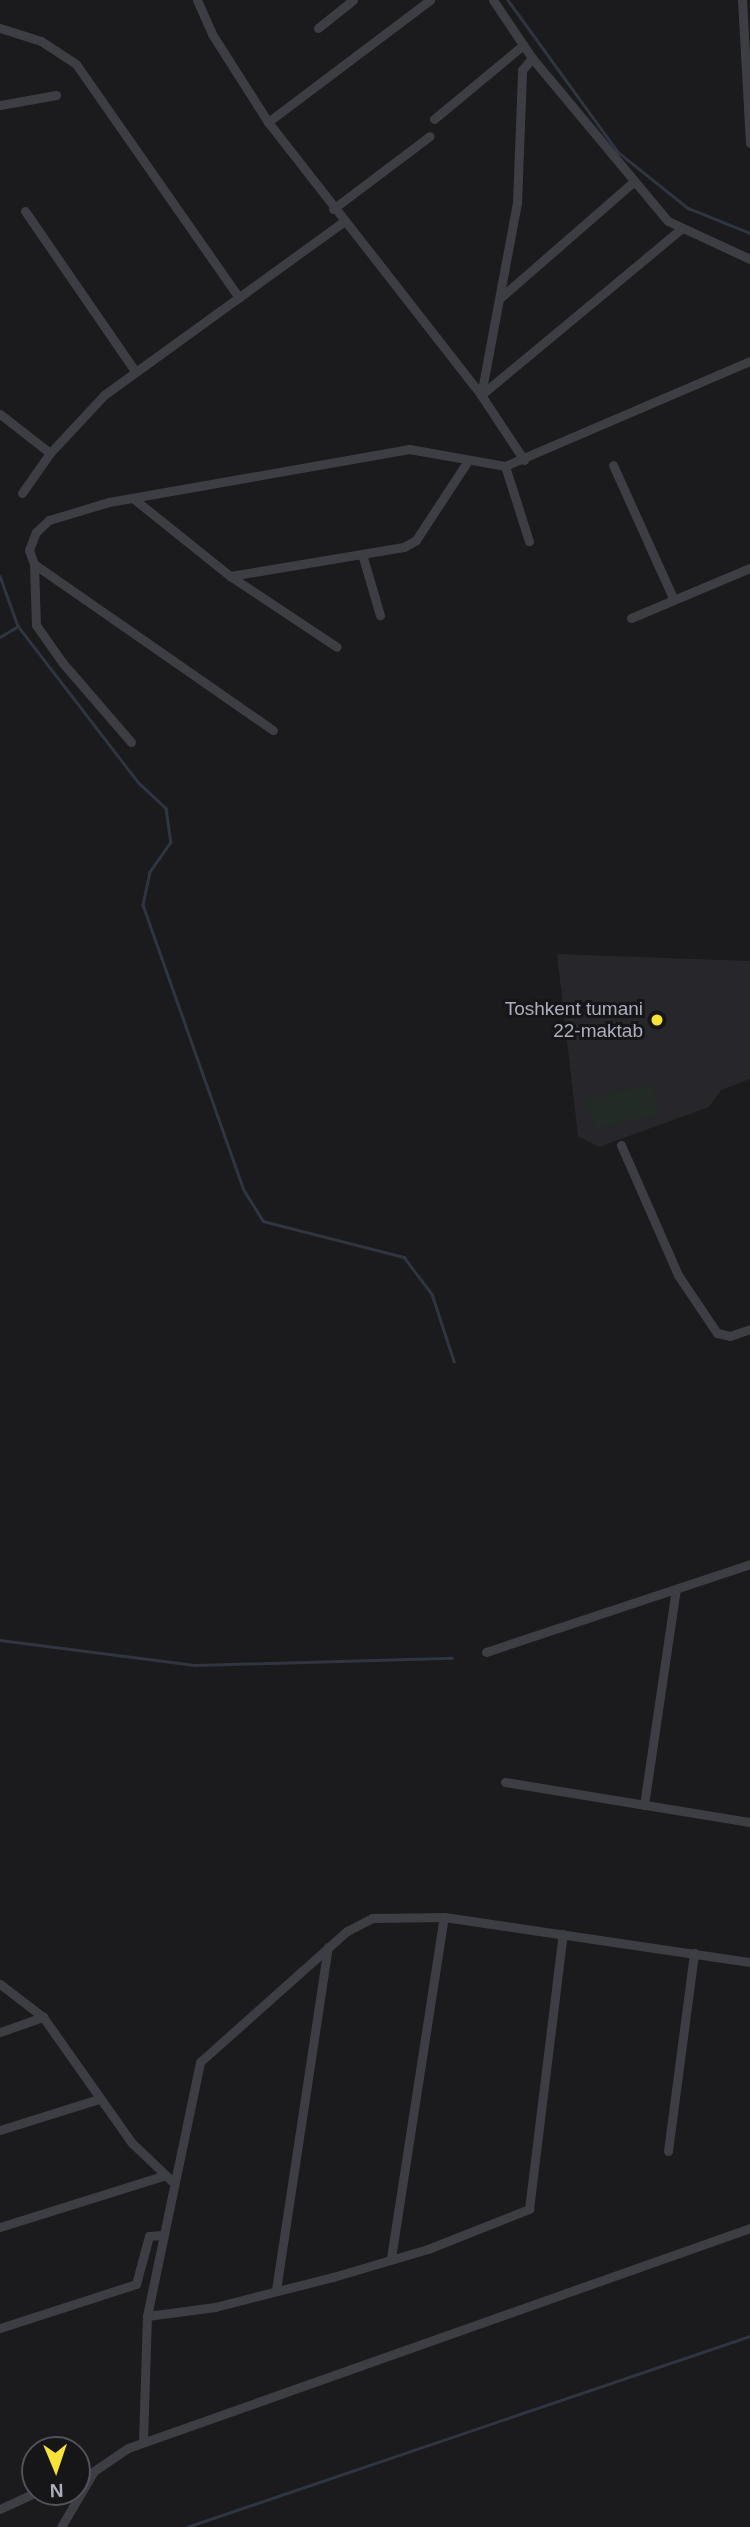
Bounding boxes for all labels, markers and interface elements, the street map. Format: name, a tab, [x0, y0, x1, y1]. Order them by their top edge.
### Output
place label: Toshkent tumani 22-maktab	[505, 998, 643, 1042]
marker: Toshkent tumani 22-maktab	[649, 1012, 665, 1028]
north arrow	[21, 2436, 91, 2506]
text: N	[49, 2480, 64, 2501]

